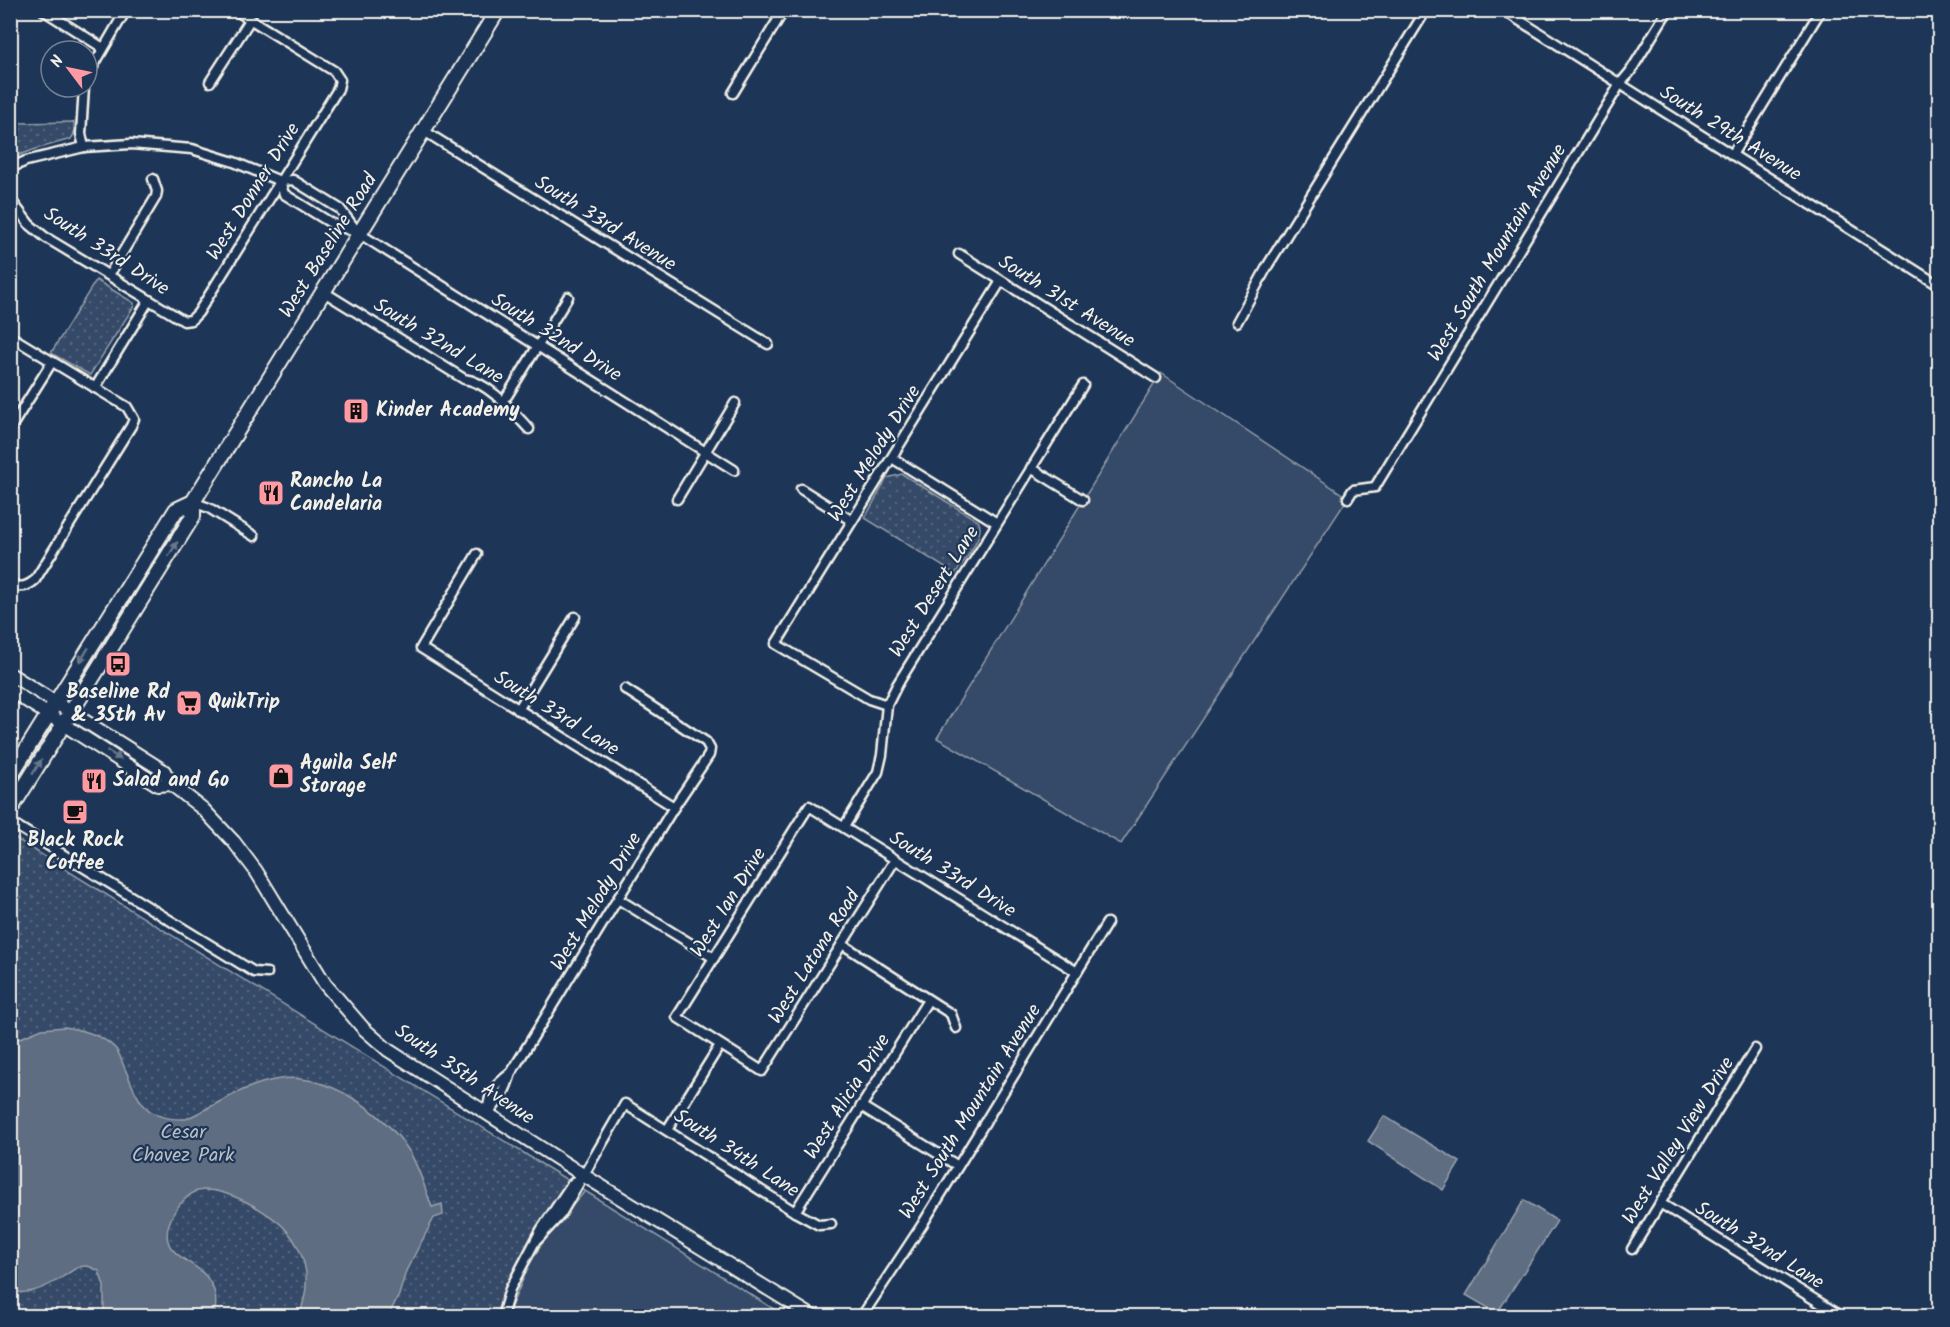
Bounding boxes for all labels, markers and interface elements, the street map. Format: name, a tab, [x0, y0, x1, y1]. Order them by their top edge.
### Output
north arrow	[39, 39, 99, 99]
text: N	[44, 51, 71, 73]
street label: South 29th Avenue	[1653, 77, 1807, 191]
street label: West Donner Drive	[199, 117, 309, 267]
street label: West South Mountain Avenue	[1420, 138, 1576, 368]
street label: West Baseline Road	[271, 166, 387, 325]
street label: South 33rd Avenue	[528, 167, 682, 281]
street label: South 33rd Drive	[36, 199, 176, 305]
street label: South 31st Avenue	[991, 247, 1141, 357]
street label: South 32nd Drive	[484, 285, 628, 391]
street label: South 32nd Lane	[367, 290, 509, 394]
street label: West Melody Drive	[820, 379, 930, 529]
place label: Kinder Academy	[376, 395, 520, 427]
building icon: Kinder Academy	[341, 396, 371, 426]
place label: Rancho La Candelaria	[290, 466, 382, 521]
restaurant icon: Rancho La Candelaria	[256, 478, 286, 508]
street label: West Desert Lane	[882, 520, 988, 664]
one-way arrow	[167, 541, 178, 557]
one-way arrow	[79, 647, 90, 663]
bus stop icon: Baseline Rd & 35th Av	[103, 649, 133, 679]
street label: South 33rd Lane	[487, 662, 625, 766]
place label: Baseline Rd & 35th Av	[66, 677, 171, 732]
place label: QuikTrip	[208, 687, 280, 719]
supermarket icon: QuikTrip	[174, 688, 204, 718]
place label: Aguila Self Storage	[300, 748, 397, 803]
one-way arrow	[105, 750, 122, 761]
one-way arrow	[32, 759, 43, 775]
shop icon: Aguila Self Storage	[266, 761, 296, 791]
place label: Salad and Go	[113, 765, 229, 797]
restaurant icon: Salad and Go	[79, 766, 109, 796]
cafe icon: Black Rock Coffee	[60, 797, 90, 827]
street label: South 33rd Drive	[882, 823, 1022, 927]
place label: Black Rock Coffee	[27, 825, 124, 880]
street label: West Melody Drive	[543, 827, 651, 977]
street label: West Ian Drive	[682, 842, 776, 964]
street label: West Latona Road	[761, 882, 870, 1031]
street label: West South Mountain Avenue	[891, 998, 1051, 1226]
street label: South 35th Avenue	[387, 1016, 541, 1134]
street label: West Alicia Drive	[796, 1028, 900, 1166]
street label: West Valley View Drive	[1614, 1051, 1744, 1231]
street label: South 34th Lane	[667, 1101, 805, 1207]
park label: Cesar Chavez Park	[132, 1117, 235, 1172]
street label: South 32nd Lane	[1688, 1193, 1830, 1299]

